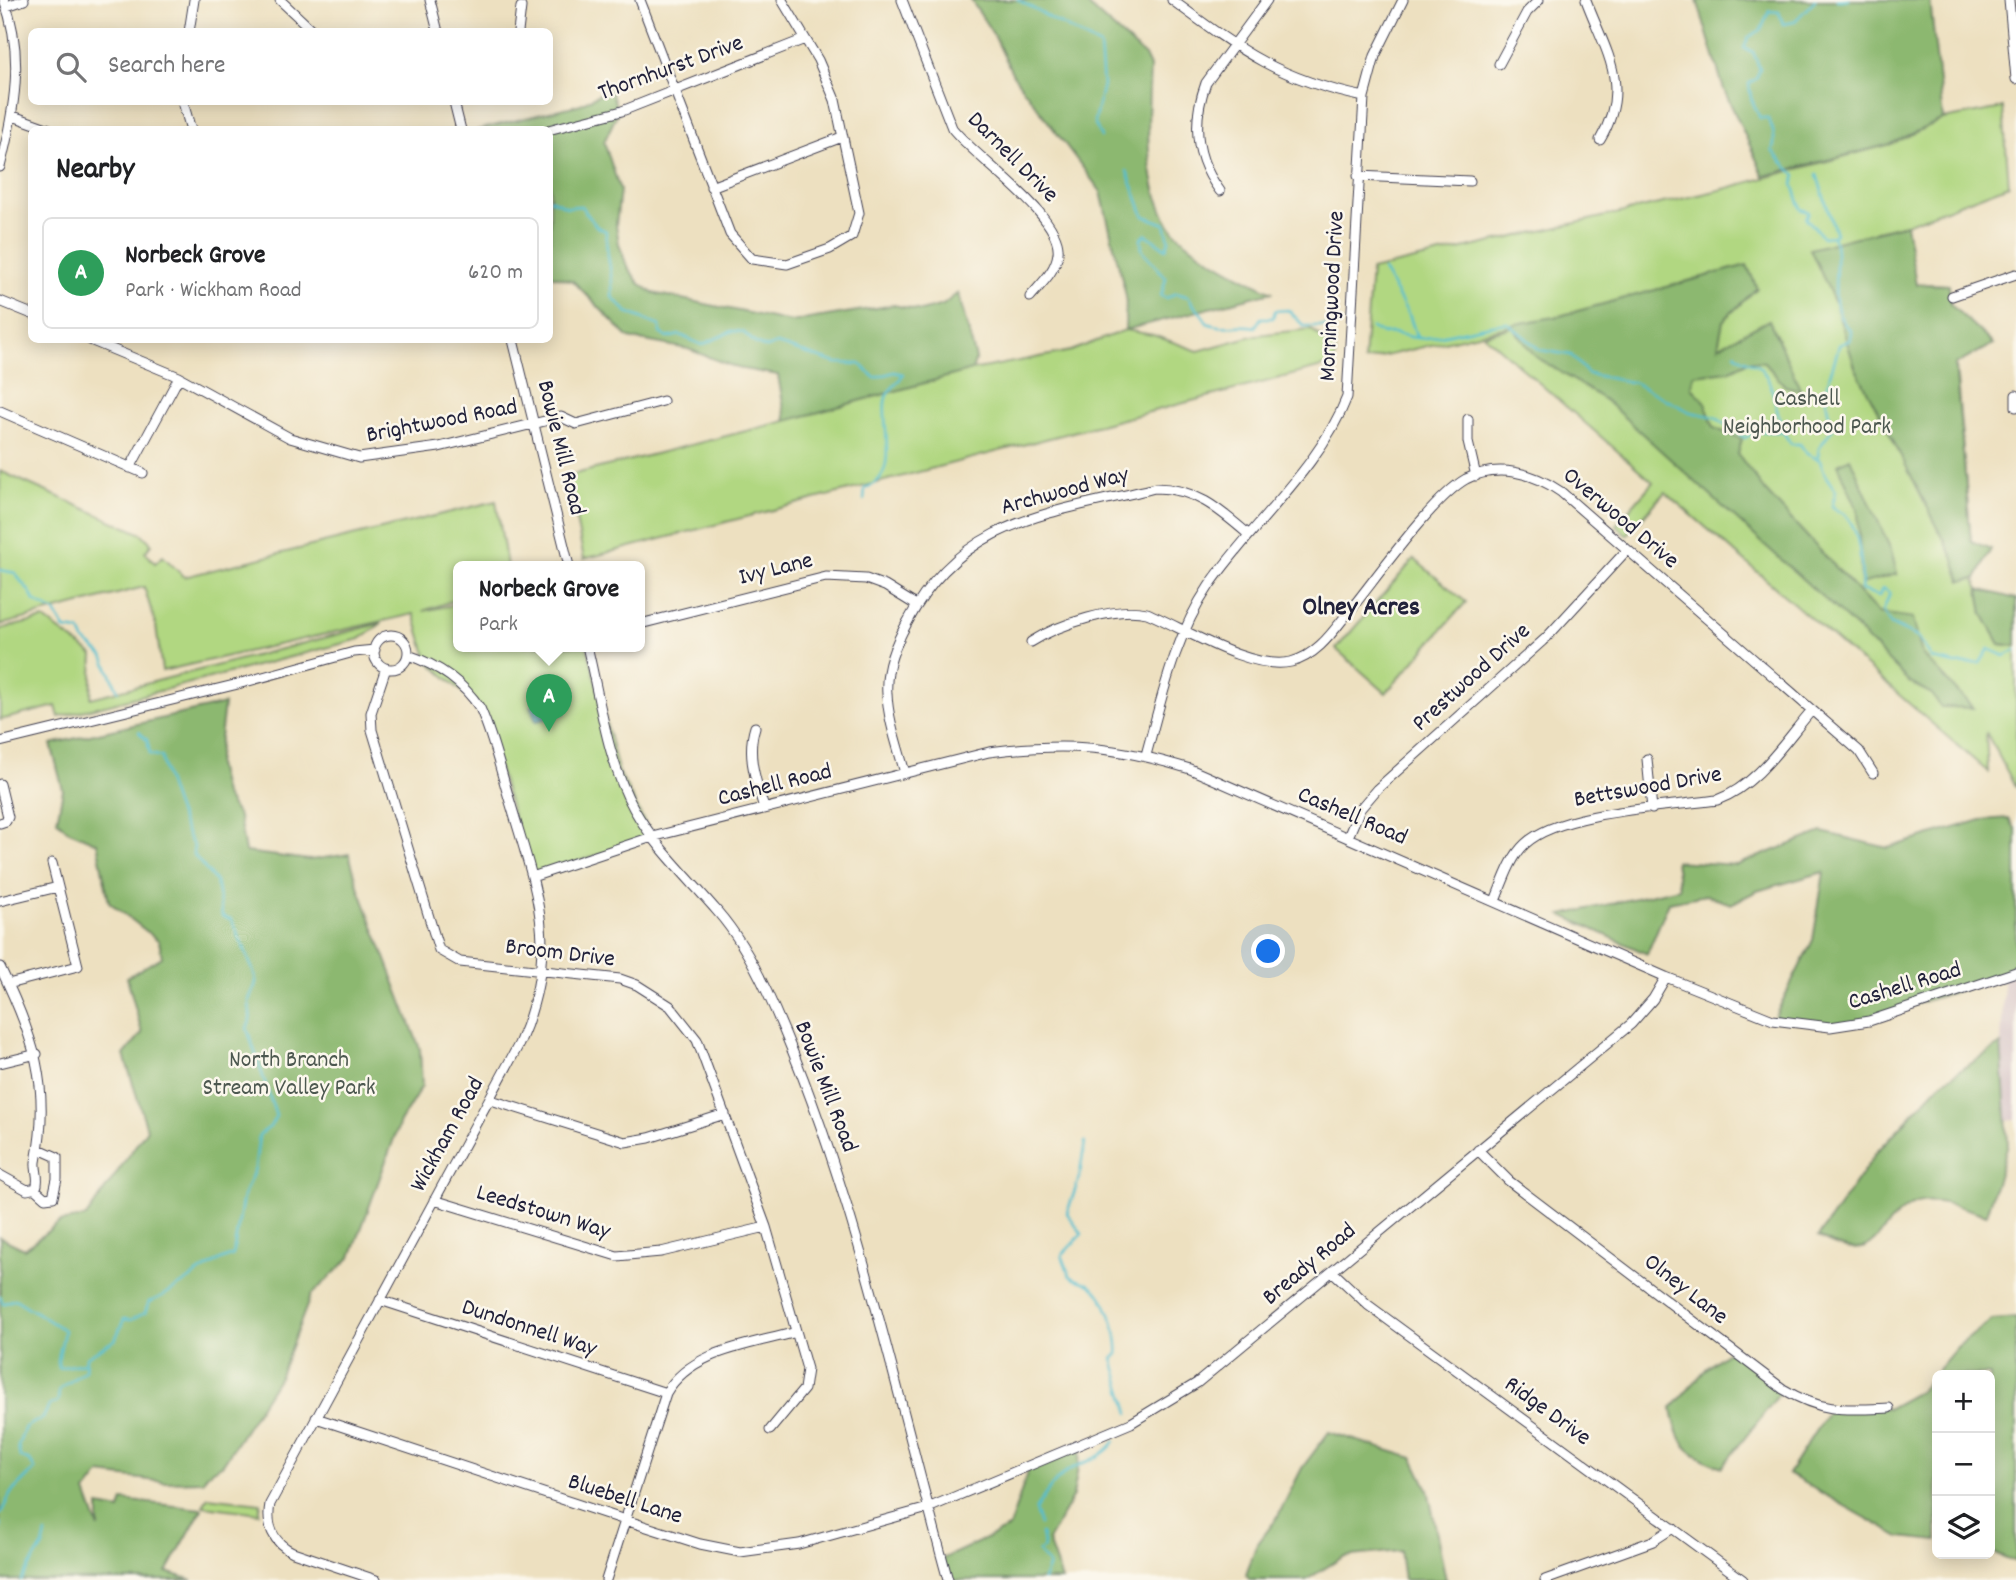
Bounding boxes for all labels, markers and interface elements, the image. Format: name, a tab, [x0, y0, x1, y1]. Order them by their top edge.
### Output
street label: Thornhurst Drive	[594, 27, 748, 111]
search box	[28, 28, 553, 105]
icon: search	[52, 48, 90, 86]
text: Search here	[108, 48, 226, 85]
street label: Darnell Drive	[958, 104, 1066, 212]
text: Nearby	[56, 150, 134, 193]
street label: Morningwood Drive	[1312, 210, 1354, 382]
text: Norbeck Grove	[125, 238, 265, 275]
text: A	[75, 257, 87, 290]
text: 620 m	[468, 257, 523, 290]
text: Park · Wickham Road	[125, 275, 301, 308]
street label: Bowie Mill Road	[527, 377, 593, 519]
park label: Cashell Neighborhood Park	[1723, 383, 1891, 445]
street label: Brightwood Road	[363, 391, 521, 453]
street label: Archwood Way	[997, 458, 1134, 525]
street label: Overwood Drive	[1554, 460, 1686, 578]
street label: Ivy Lane	[735, 544, 817, 596]
popup	[453, 561, 645, 652]
text: Norbeck Grove	[479, 572, 619, 609]
district label: Olney Acres	[1302, 590, 1420, 627]
text: Park	[479, 609, 518, 642]
street label: Prestwood Drive	[1405, 615, 1539, 741]
pin: A	[526, 674, 572, 732]
street label: Cashell Road	[714, 755, 836, 817]
street label: Bettswood Drive	[1571, 758, 1725, 818]
street label: Cashell Road	[1292, 779, 1412, 855]
street label: Broom Drive	[503, 930, 617, 978]
your location	[1251, 934, 1285, 968]
street label: Cashell Road	[1844, 954, 1966, 1020]
street label: Bowie Mill Road	[784, 1016, 866, 1158]
park label: North Branch Stream Valley Park	[202, 1044, 376, 1106]
street label: Wickham Road	[402, 1071, 494, 1199]
street label: Leedstown Way	[472, 1176, 615, 1250]
street label: Bready Road	[1256, 1216, 1364, 1314]
street label: Olney Lane	[1635, 1246, 1735, 1334]
street label: Dundonnell Way	[457, 1291, 602, 1367]
street label: Ridge Drive	[1496, 1369, 1598, 1455]
map controls	[1932, 1370, 1995, 1559]
button: +	[1932, 1370, 1995, 1433]
button: −	[1932, 1433, 1995, 1496]
street label: Bluebell Lane	[563, 1466, 687, 1534]
button: layers	[1932, 1496, 1995, 1559]

